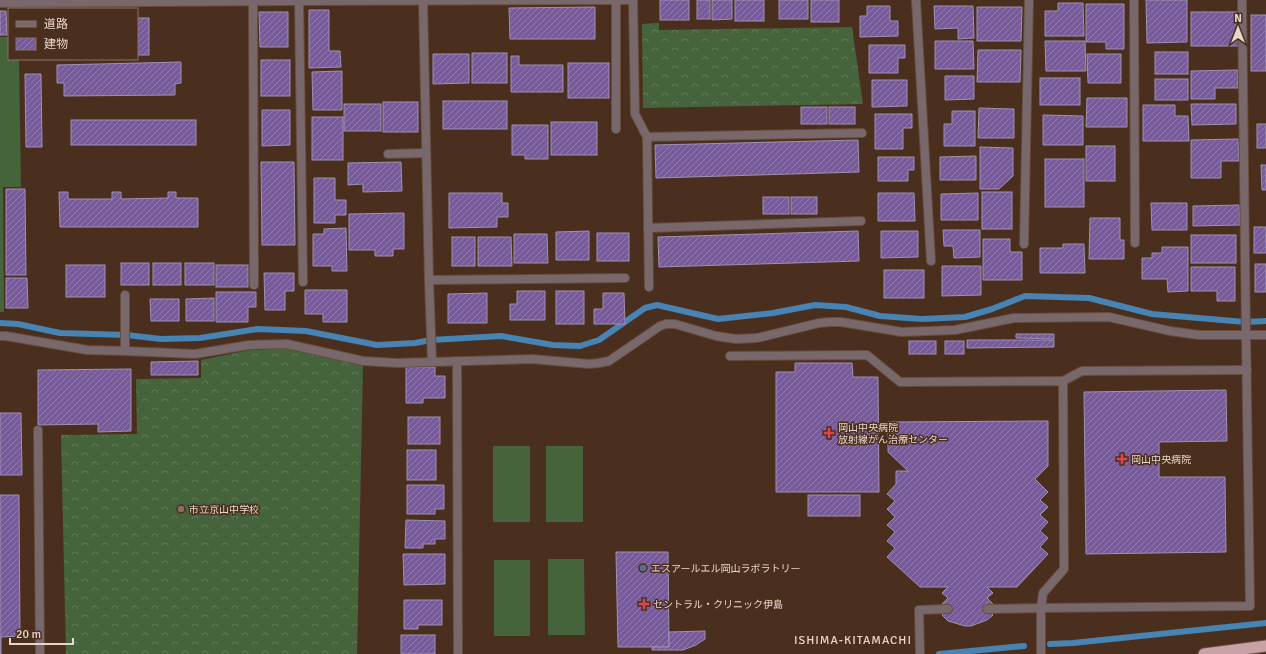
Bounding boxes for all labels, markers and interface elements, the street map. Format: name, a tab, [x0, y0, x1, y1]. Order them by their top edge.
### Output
legend	[8, 8, 138, 60]
north arrow	[1218, 8, 1258, 48]
text: N	[1234, 12, 1242, 25]
text: 道路	[44, 17, 68, 32]
text: 建物	[44, 37, 68, 52]
place label: 岡山中央病院 放射線がん治療センター	[838, 422, 948, 446]
marker: 岡山中央病院 放射線がん治療センター	[823, 427, 835, 439]
marker: 岡山中央病院	[1116, 453, 1128, 465]
place label: 岡山中央病院	[1131, 454, 1191, 466]
marker: 市立京山中学校	[176, 504, 186, 514]
place label: 市立京山中学校	[189, 504, 259, 516]
marker: エスアールエル岡山ラボラトリー	[638, 563, 648, 573]
place label: エスアールエル岡山ラボラトリー	[651, 563, 800, 575]
marker: セントラル・クリニック伊島	[638, 598, 650, 610]
place label: セントラル・クリニック伊島	[653, 599, 783, 611]
scale bar	[10, 620, 73, 646]
text: 20 m	[16, 627, 41, 642]
district label: ISHIMA-KITAMACHI	[794, 633, 912, 648]

